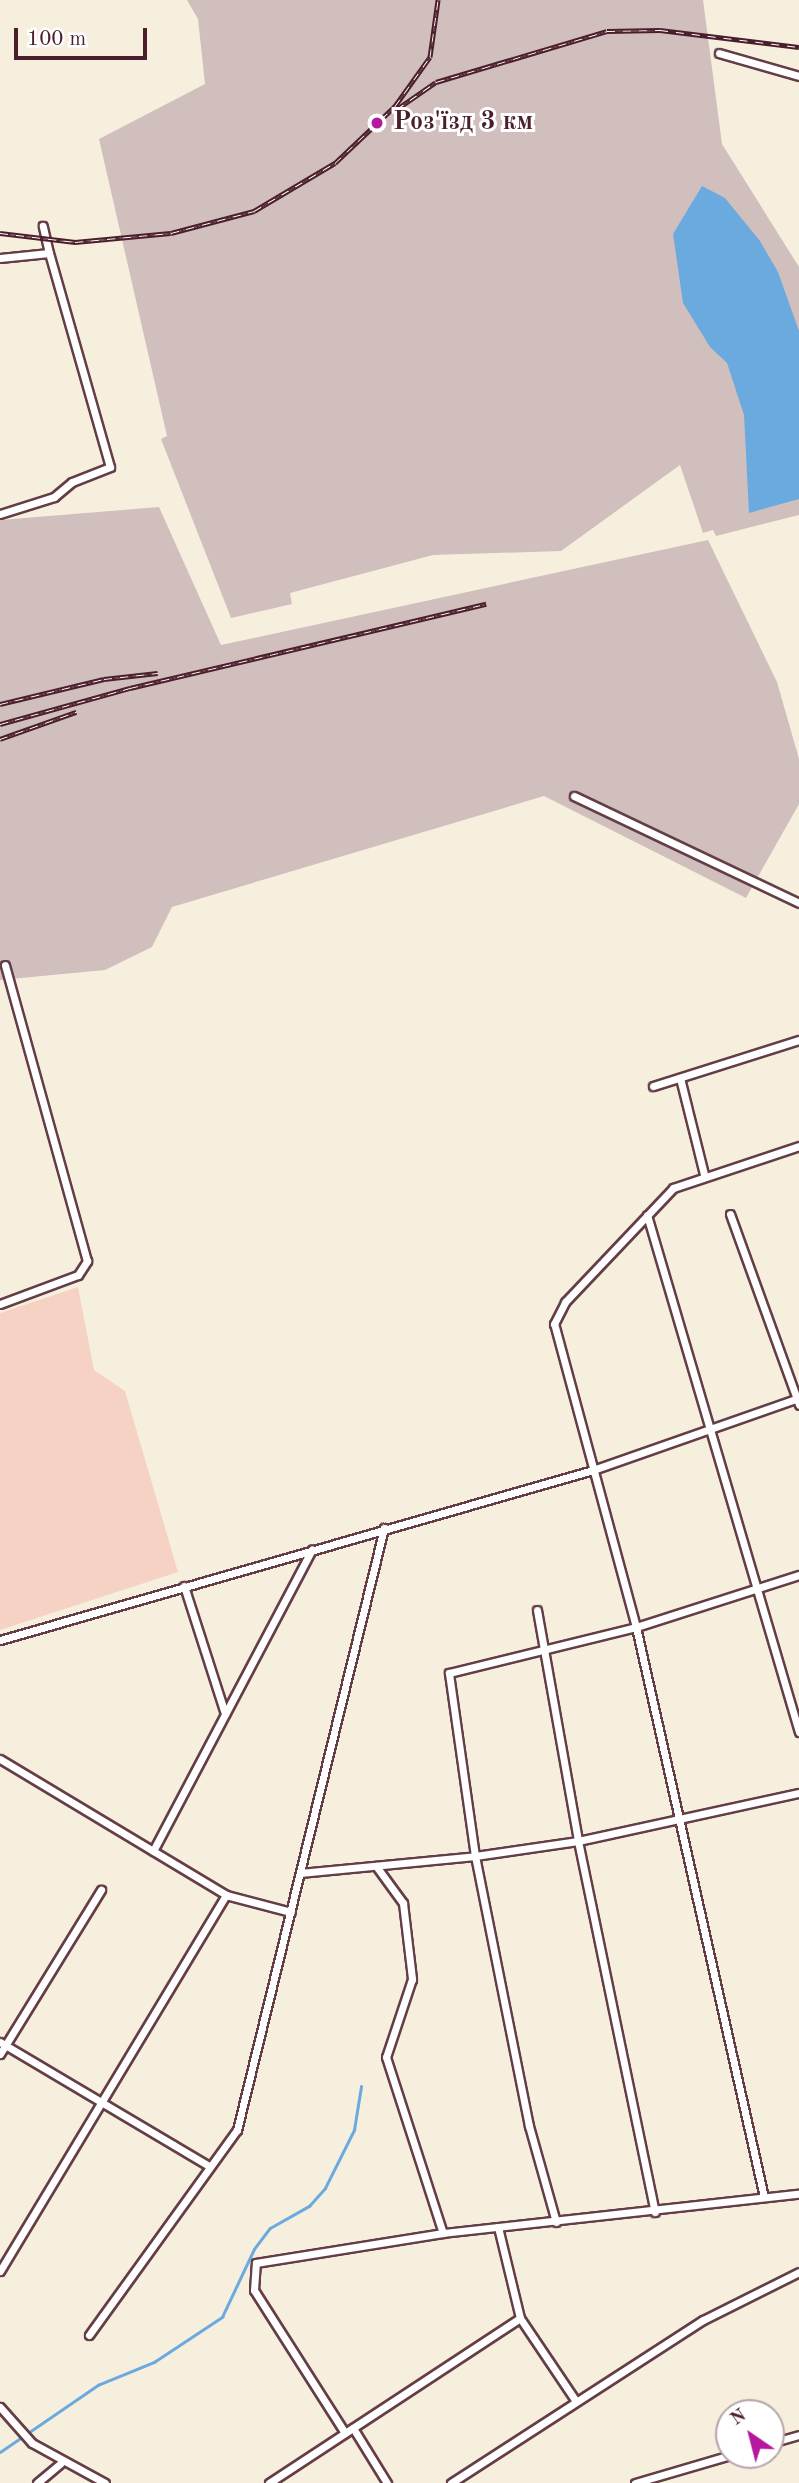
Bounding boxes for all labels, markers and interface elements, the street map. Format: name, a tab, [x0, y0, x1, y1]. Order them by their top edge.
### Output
scale bar	[18, 14, 150, 58]
text: 100 m	[27, 29, 86, 50]
place label: Роз'їзд 3 км	[393, 107, 533, 139]
marker: Роз'їзд 3 км	[367, 113, 387, 133]
north arrow	[715, 2399, 785, 2469]
text: N	[727, 2406, 750, 2430]

